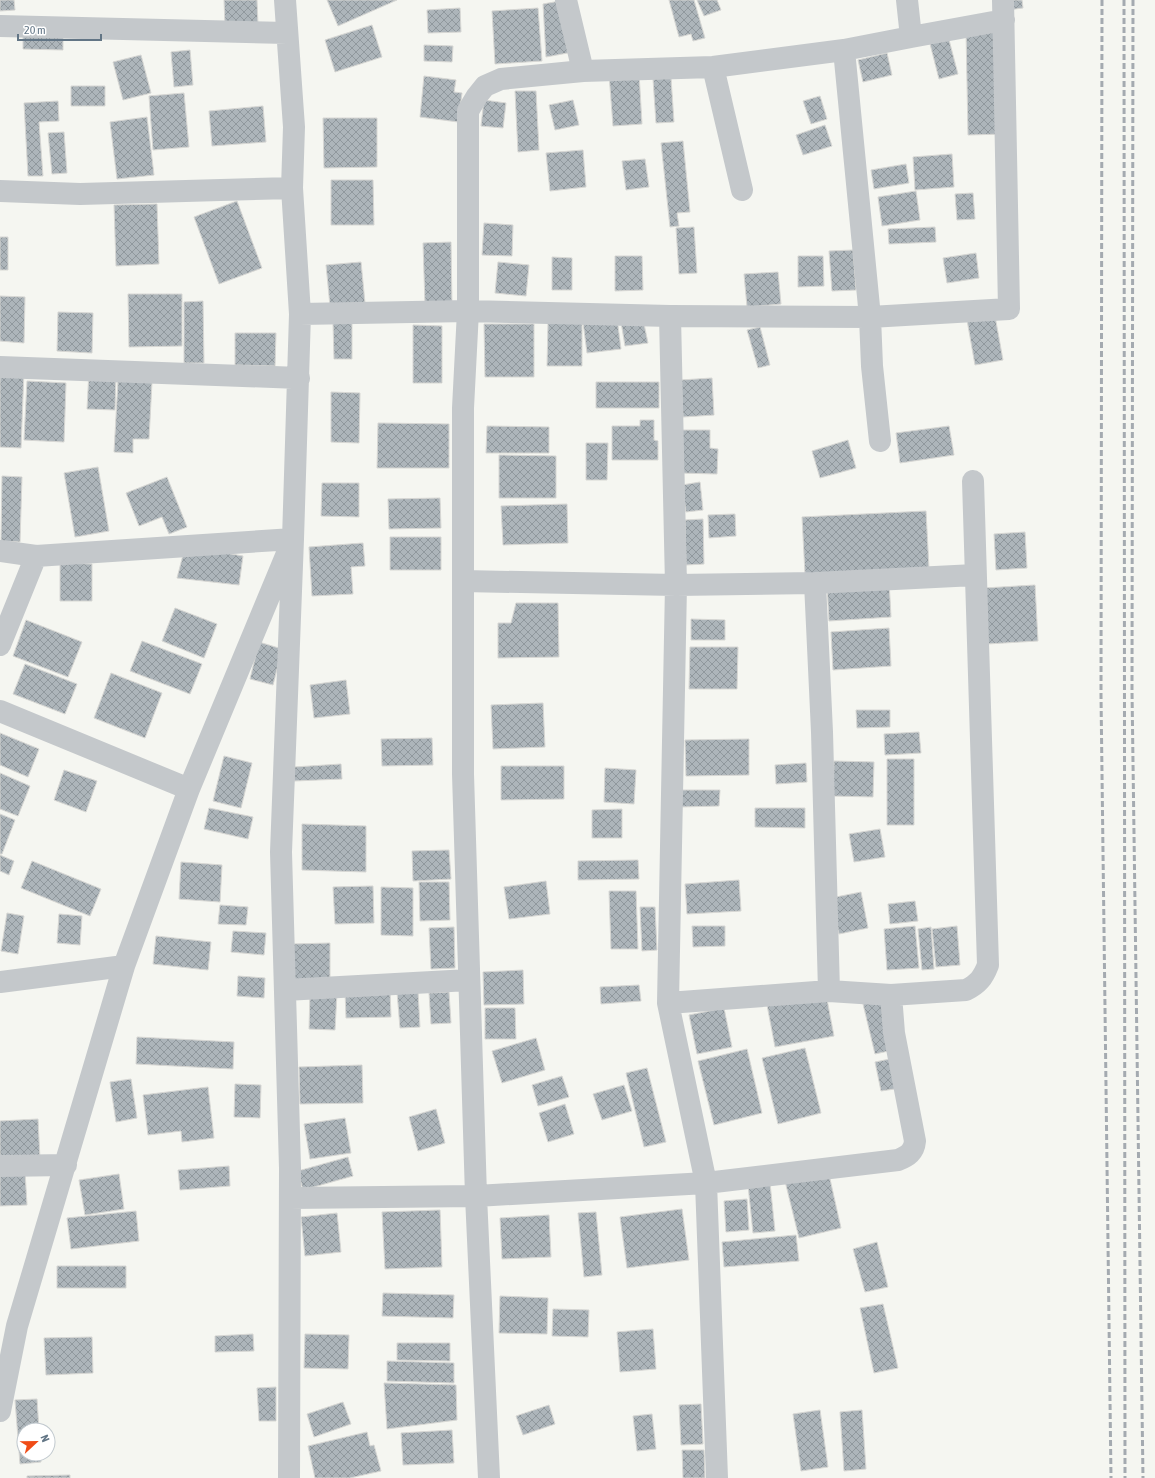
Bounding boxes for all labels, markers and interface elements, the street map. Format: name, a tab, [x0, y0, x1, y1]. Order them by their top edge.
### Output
scale bar	[18, 16, 101, 42]
text: 20 m	[24, 23, 46, 37]
north arrow	[16, 1422, 56, 1462]
text: N	[38, 1433, 52, 1444]

